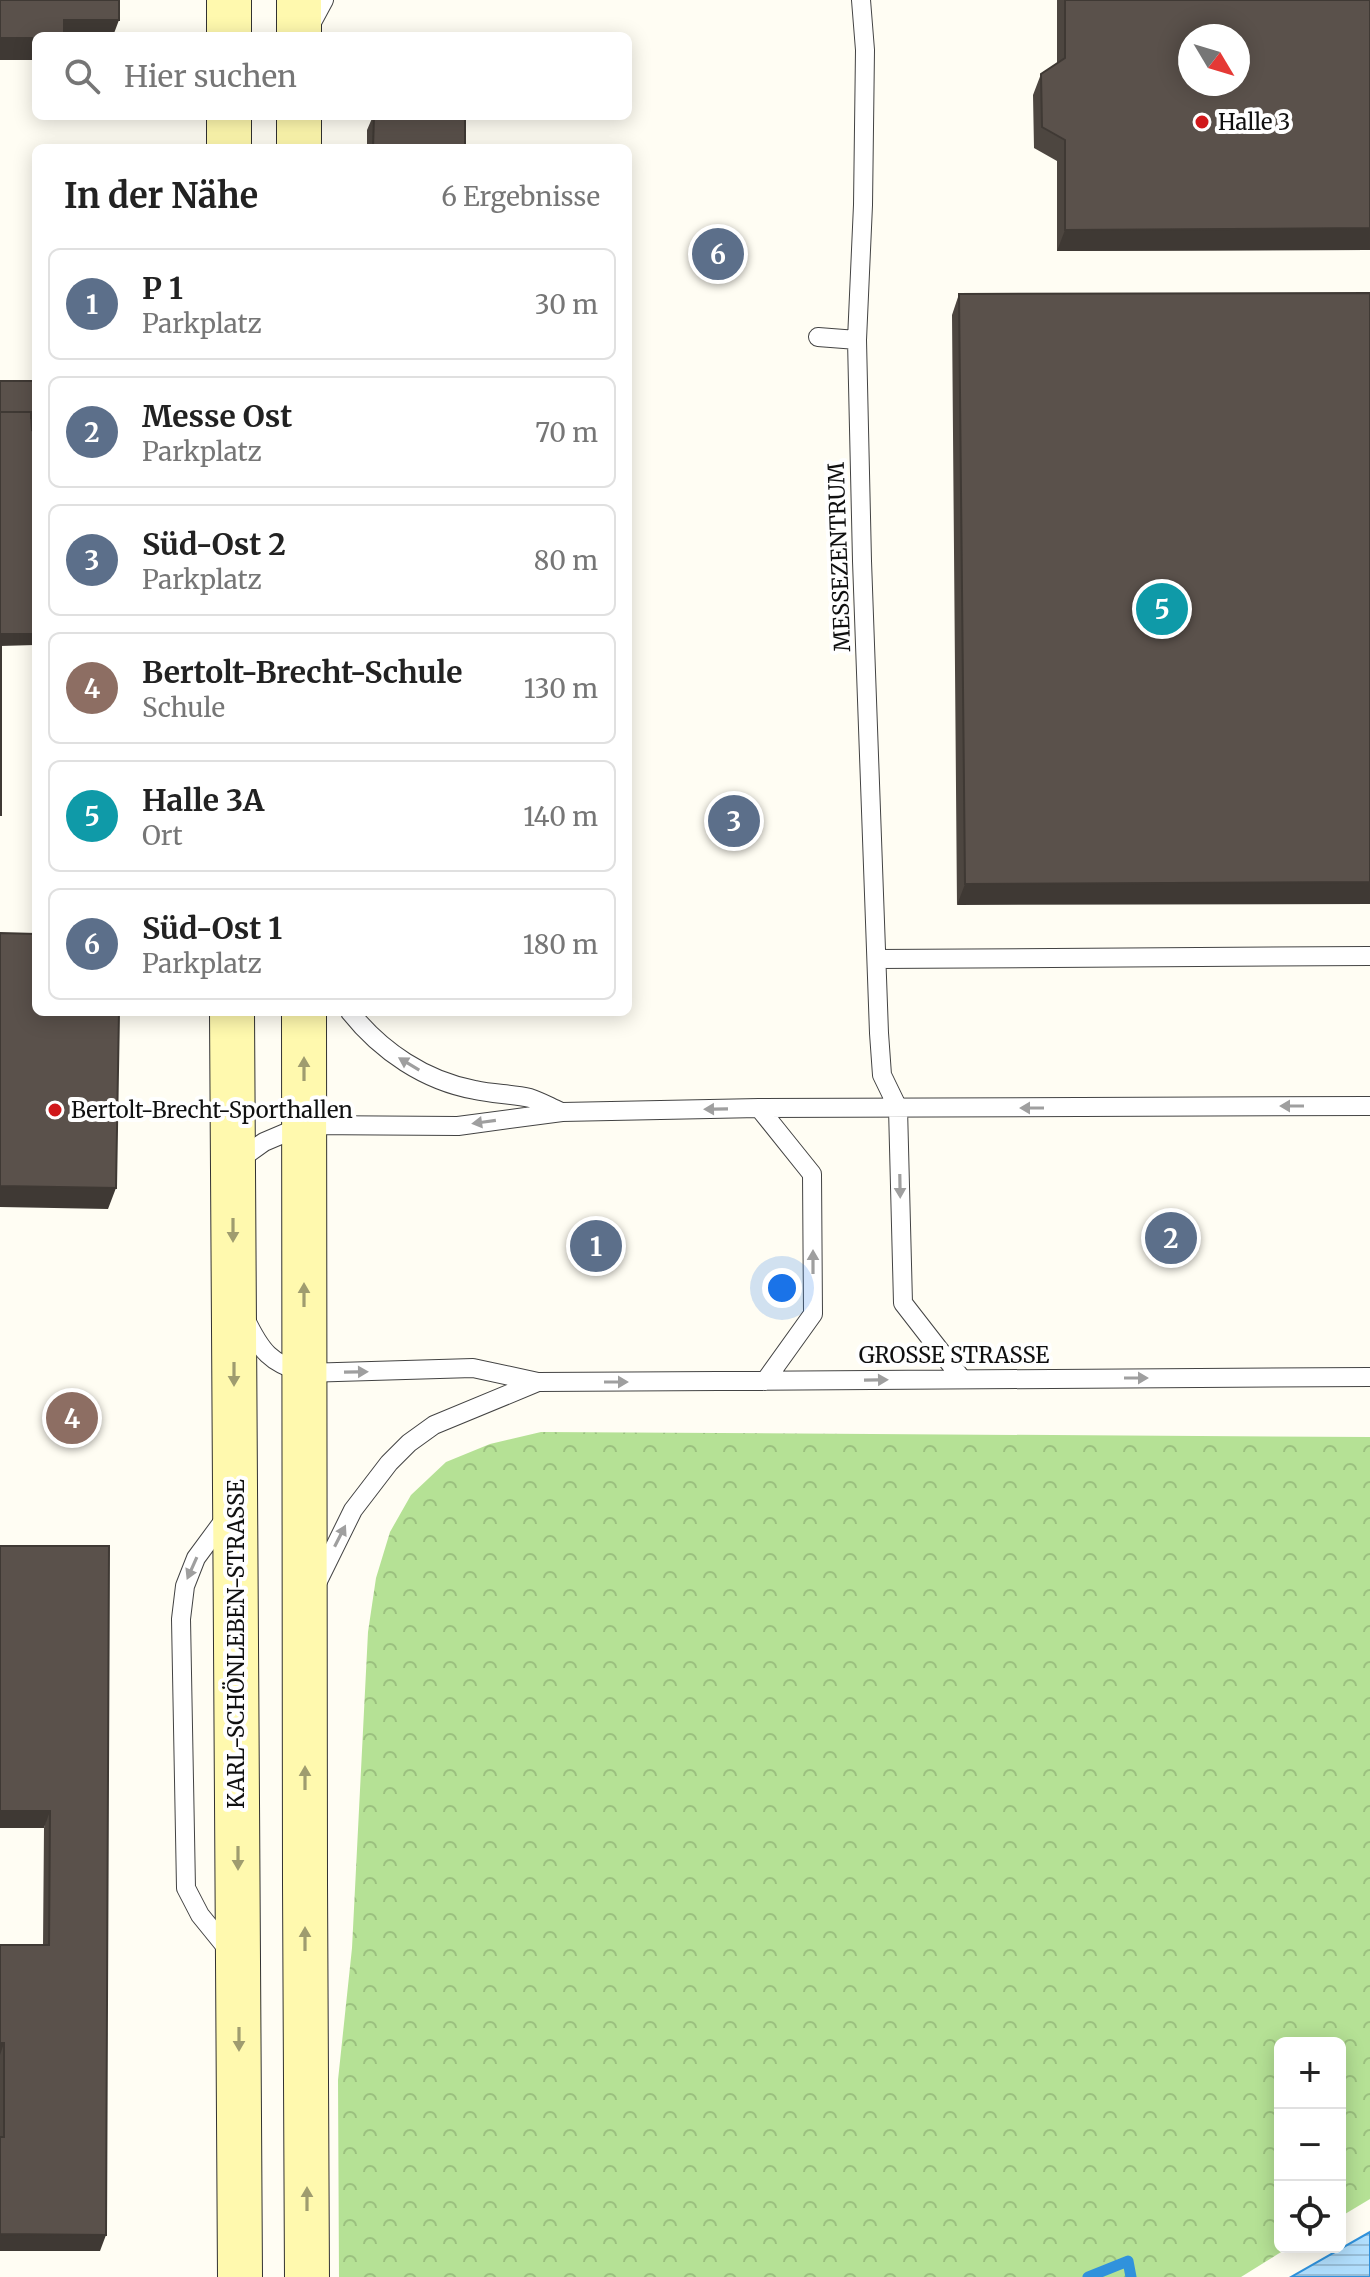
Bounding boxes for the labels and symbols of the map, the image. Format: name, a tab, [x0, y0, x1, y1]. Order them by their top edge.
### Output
north arrow	[1178, 24, 1250, 96]
place label: Halle 3	[1218, 108, 1290, 136]
marker: Halle 3	[1193, 113, 1211, 131]
pin: 6	[692, 224, 744, 284]
street label: MESSEZENTRUM	[822, 462, 856, 652]
pin: 5	[1136, 579, 1188, 639]
pin: 3	[708, 791, 760, 851]
one-way arrow	[298, 1056, 310, 1081]
one-way arrow	[398, 1057, 420, 1071]
place label: Bertolt-Brecht-Sporthallen	[71, 1096, 353, 1124]
one-way arrow	[1279, 1100, 1304, 1112]
marker: Bertolt-Brecht-Sporthallen	[46, 1101, 64, 1119]
one-way arrow	[703, 1102, 728, 1115]
one-way arrow	[1019, 1102, 1044, 1114]
one-way arrow	[472, 1116, 497, 1129]
one-way arrow	[894, 1174, 906, 1199]
pin: 2	[1145, 1208, 1197, 1268]
pin: 1	[570, 1216, 622, 1276]
one-way arrow	[227, 1218, 239, 1243]
one-way arrow	[806, 1249, 819, 1274]
your location	[762, 1268, 802, 1308]
one-way arrow	[298, 1282, 310, 1307]
street label: GROSSE STRASSE	[859, 1341, 1049, 1369]
one-way arrow	[228, 1362, 240, 1387]
one-way arrow	[344, 1366, 369, 1379]
one-way arrow	[1124, 1372, 1149, 1384]
one-way arrow	[864, 1374, 889, 1386]
one-way arrow	[604, 1376, 629, 1388]
pin: 4	[46, 1388, 98, 1448]
street label: KARL-SCHÖNLEBEN-STRASSE	[222, 1479, 250, 1809]
one-way arrow	[334, 1525, 347, 1548]
one-way arrow	[186, 1557, 199, 1580]
one-way arrow	[299, 1765, 311, 1790]
one-way arrow	[231, 1846, 244, 1871]
one-way arrow	[299, 1926, 311, 1951]
one-way arrow	[233, 2027, 245, 2052]
one-way arrow	[301, 2186, 313, 2211]

